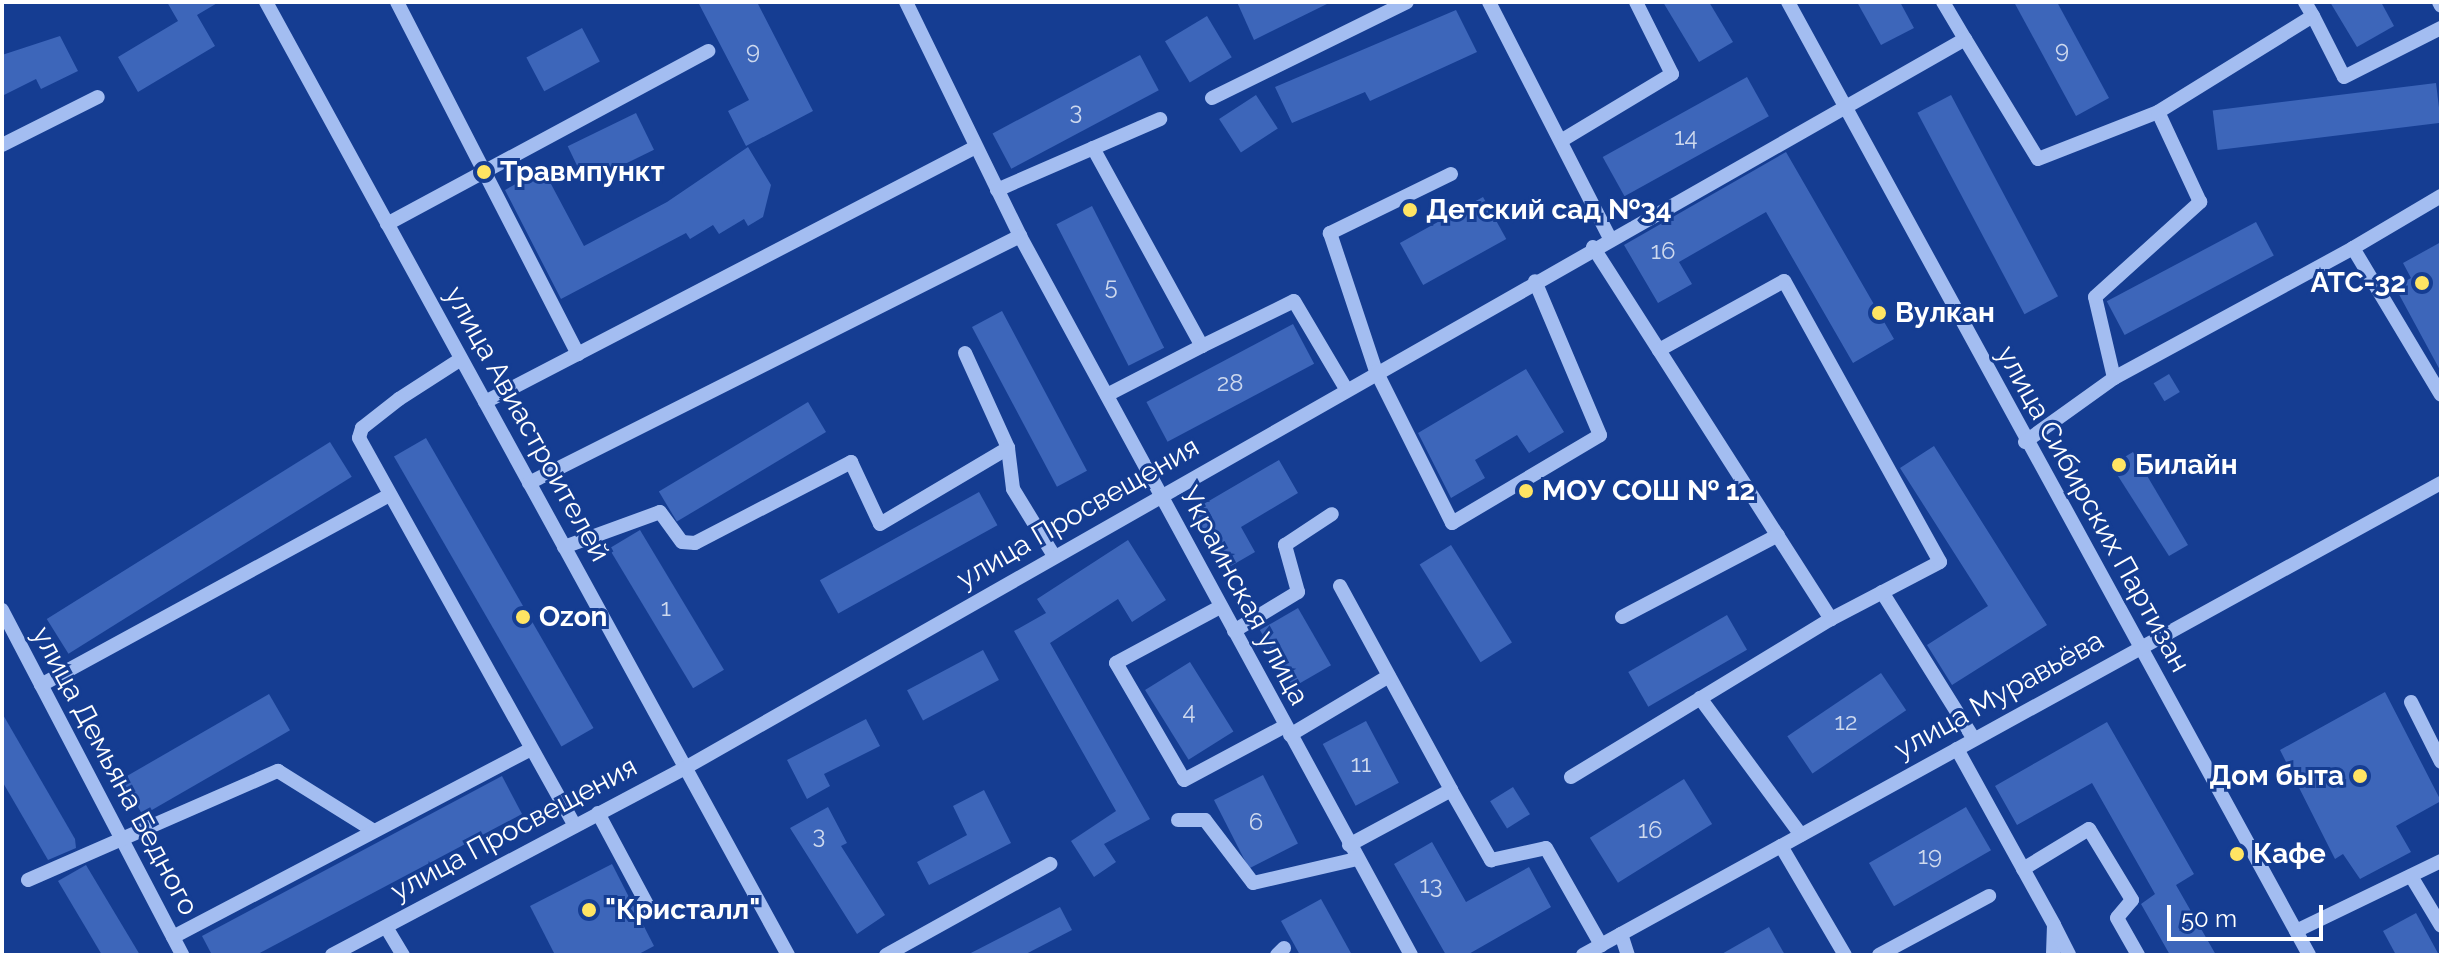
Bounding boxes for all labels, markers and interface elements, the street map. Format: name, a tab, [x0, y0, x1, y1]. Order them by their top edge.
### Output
house number: 9	[2055, 36, 2069, 64]
house number: 9	[746, 37, 760, 65]
house number: 3	[1070, 97, 1082, 125]
house number: 14	[1674, 123, 1698, 151]
place label: Травмпункт	[500, 155, 665, 189]
marker: Травмпункт	[475, 163, 493, 181]
place label: Детский сад №34	[1426, 193, 1672, 227]
marker: Детский сад №34	[1401, 201, 1419, 219]
house number: 16	[1651, 237, 1675, 265]
place label: АТС-32	[2311, 266, 2406, 300]
house number: 5	[1104, 272, 1118, 300]
marker: АТС-32	[2413, 274, 2431, 292]
street label: улица Авиастроителей	[437, 280, 617, 568]
place label: Вулкан	[1895, 296, 1995, 330]
marker: Вулкан	[1870, 304, 1888, 322]
street label: улица Сибирских Партизан	[1989, 340, 2197, 678]
house number: 28	[1217, 369, 1243, 397]
street label: улица Просвещения	[951, 430, 1205, 596]
place label: Билайн	[2135, 448, 2238, 482]
marker: Билайн	[2110, 456, 2128, 474]
place label: МОУ СОШ № 12	[1542, 474, 1755, 508]
street label: Украинская улица	[1172, 481, 1316, 711]
marker: МОУ СОШ № 12	[1517, 482, 1535, 500]
house number: 1	[661, 594, 671, 622]
place label: Ozon	[539, 600, 608, 634]
marker: Ozon	[514, 608, 532, 626]
street label: улица Демьяна Бедного	[25, 621, 205, 921]
street label: улица Муравьёва	[1889, 624, 2109, 766]
house number: 4	[1182, 697, 1196, 725]
house number: 12	[1835, 708, 1857, 736]
street label: улица Просвещения	[385, 750, 643, 908]
house number: 11	[1351, 750, 1371, 778]
place label: Дом быта	[2209, 759, 2344, 793]
marker: Дом быта	[2351, 767, 2369, 785]
house number: 6	[1249, 808, 1263, 836]
house number: 16	[1638, 816, 1662, 844]
house number: 3	[813, 821, 825, 849]
place label: Кафе	[2253, 837, 2326, 871]
house number: 19	[1918, 842, 1942, 870]
marker: Кафе	[2228, 845, 2246, 863]
house number: 13	[1419, 871, 1443, 899]
scale bar	[2171, 889, 2327, 939]
place label: "Кристалл"	[605, 893, 760, 927]
marker: "Кристалл"	[580, 901, 598, 919]
text: 50 m	[2181, 904, 2237, 933]

